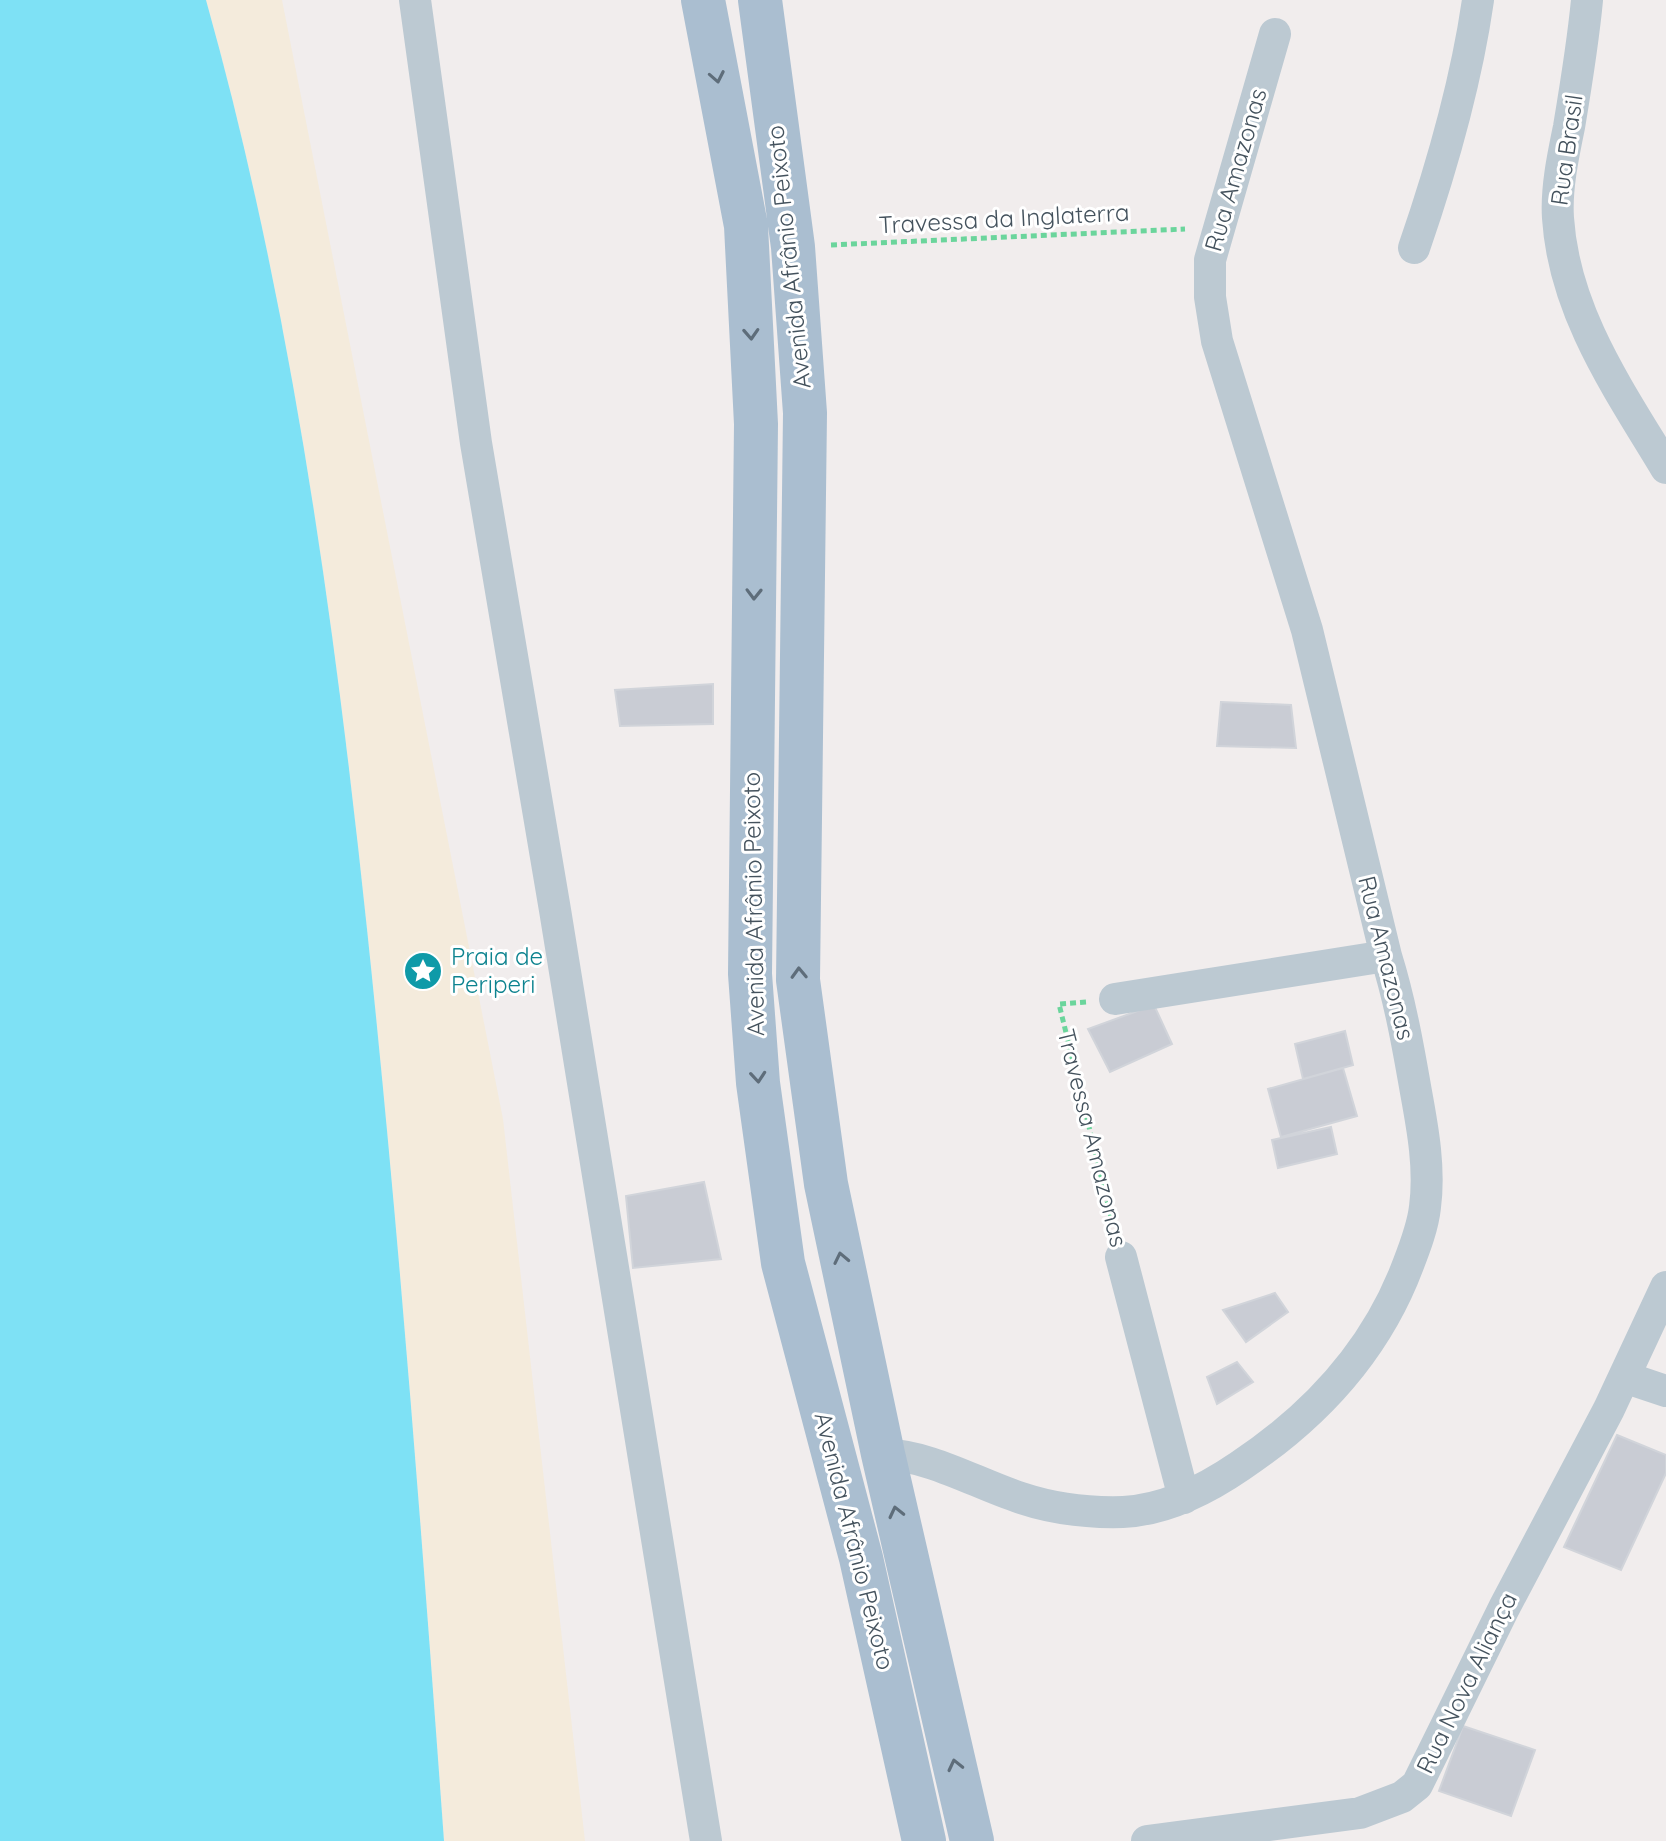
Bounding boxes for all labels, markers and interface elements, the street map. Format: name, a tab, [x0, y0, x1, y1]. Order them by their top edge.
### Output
one-way arrow	[708, 70, 725, 83]
street label: Rua Amazonas	[1197, 85, 1273, 255]
street label: Rua Brasil	[1543, 93, 1589, 207]
street label: Avenida Afrânio Peixoto	[759, 124, 817, 390]
street label: Travessa da Inglaterra	[878, 196, 1130, 240]
one-way arrow	[743, 328, 760, 341]
one-way arrow	[745, 588, 763, 601]
street label: Avenida Afrânio Peixoto	[736, 772, 770, 1037]
street label: Rua Amazonas	[1352, 873, 1422, 1043]
place label: Praia de Periperi	[451, 941, 543, 999]
place icon: Praia de Periperi	[402, 950, 444, 992]
one-way arrow	[790, 966, 807, 979]
street label: Travessa Amazonas	[1051, 1026, 1135, 1250]
one-way arrow	[750, 1071, 767, 1084]
one-way arrow	[833, 1251, 850, 1265]
street label: Avenida Afrânio Peixoto	[808, 1409, 902, 1673]
one-way arrow	[889, 1505, 906, 1519]
street label: Rua Nova Aliança	[1409, 1587, 1523, 1778]
one-way arrow	[947, 1759, 964, 1772]

